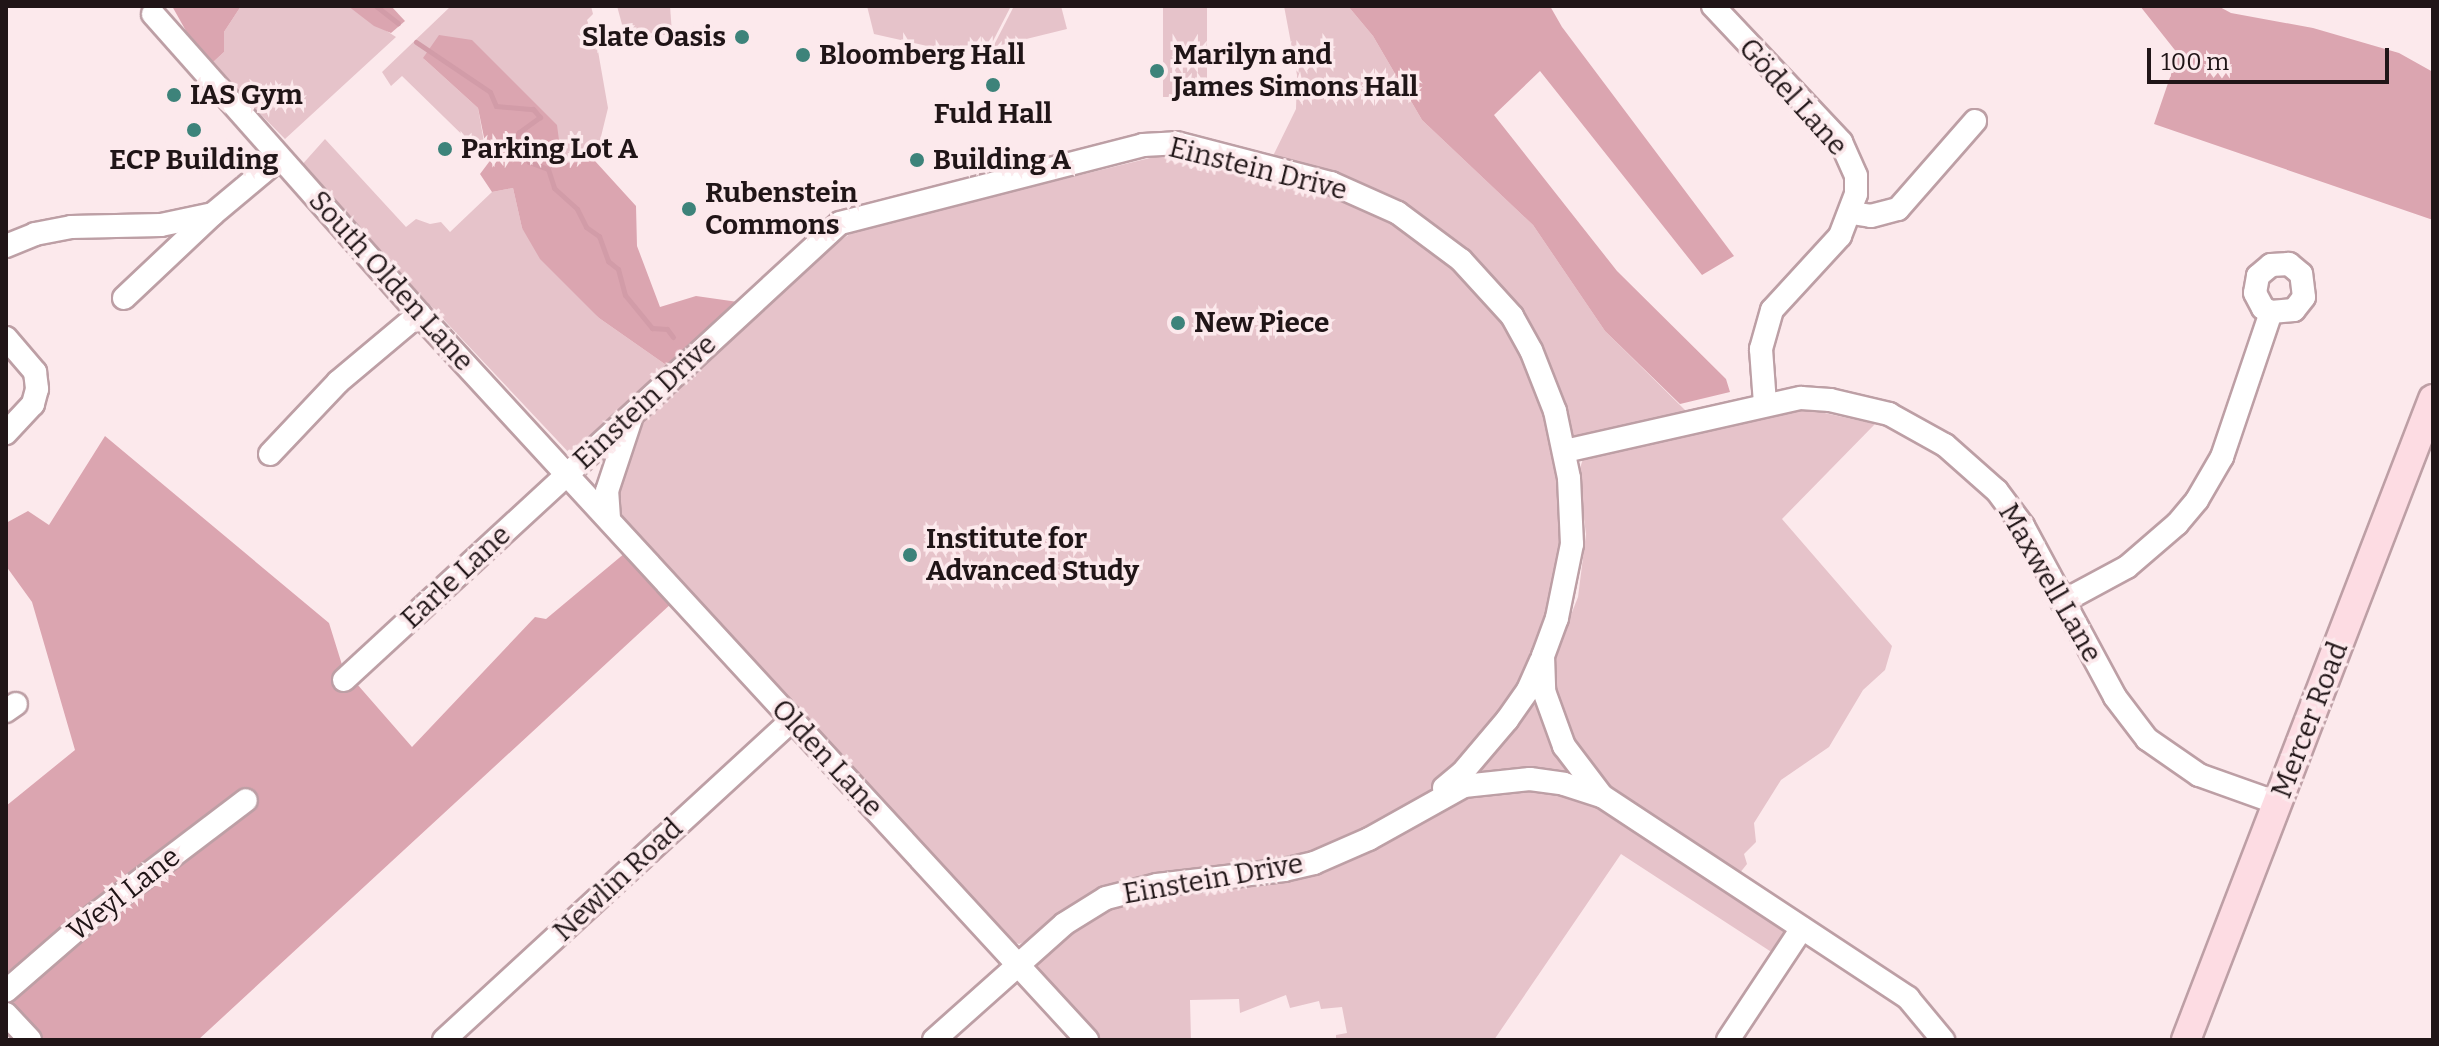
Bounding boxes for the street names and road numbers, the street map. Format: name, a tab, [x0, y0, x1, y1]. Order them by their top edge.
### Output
street label: Gödel Lane	[1732, 32, 1854, 162]
street label: Einstein Drive	[1165, 131, 1351, 207]
street label: South Olden Lane	[301, 184, 481, 378]
street label: Einstein Drive	[567, 328, 723, 476]
street label: Maxwell Lane	[1991, 498, 2109, 668]
street label: Earle Lane	[395, 518, 517, 636]
street label: Mercer Road	[2265, 637, 2355, 803]
street label: Olden Lane	[764, 693, 890, 823]
street label: Newlin Road	[547, 812, 689, 948]
street label: Weyl Lane	[61, 840, 187, 948]
street label: Einstein Drive	[1120, 847, 1306, 911]

